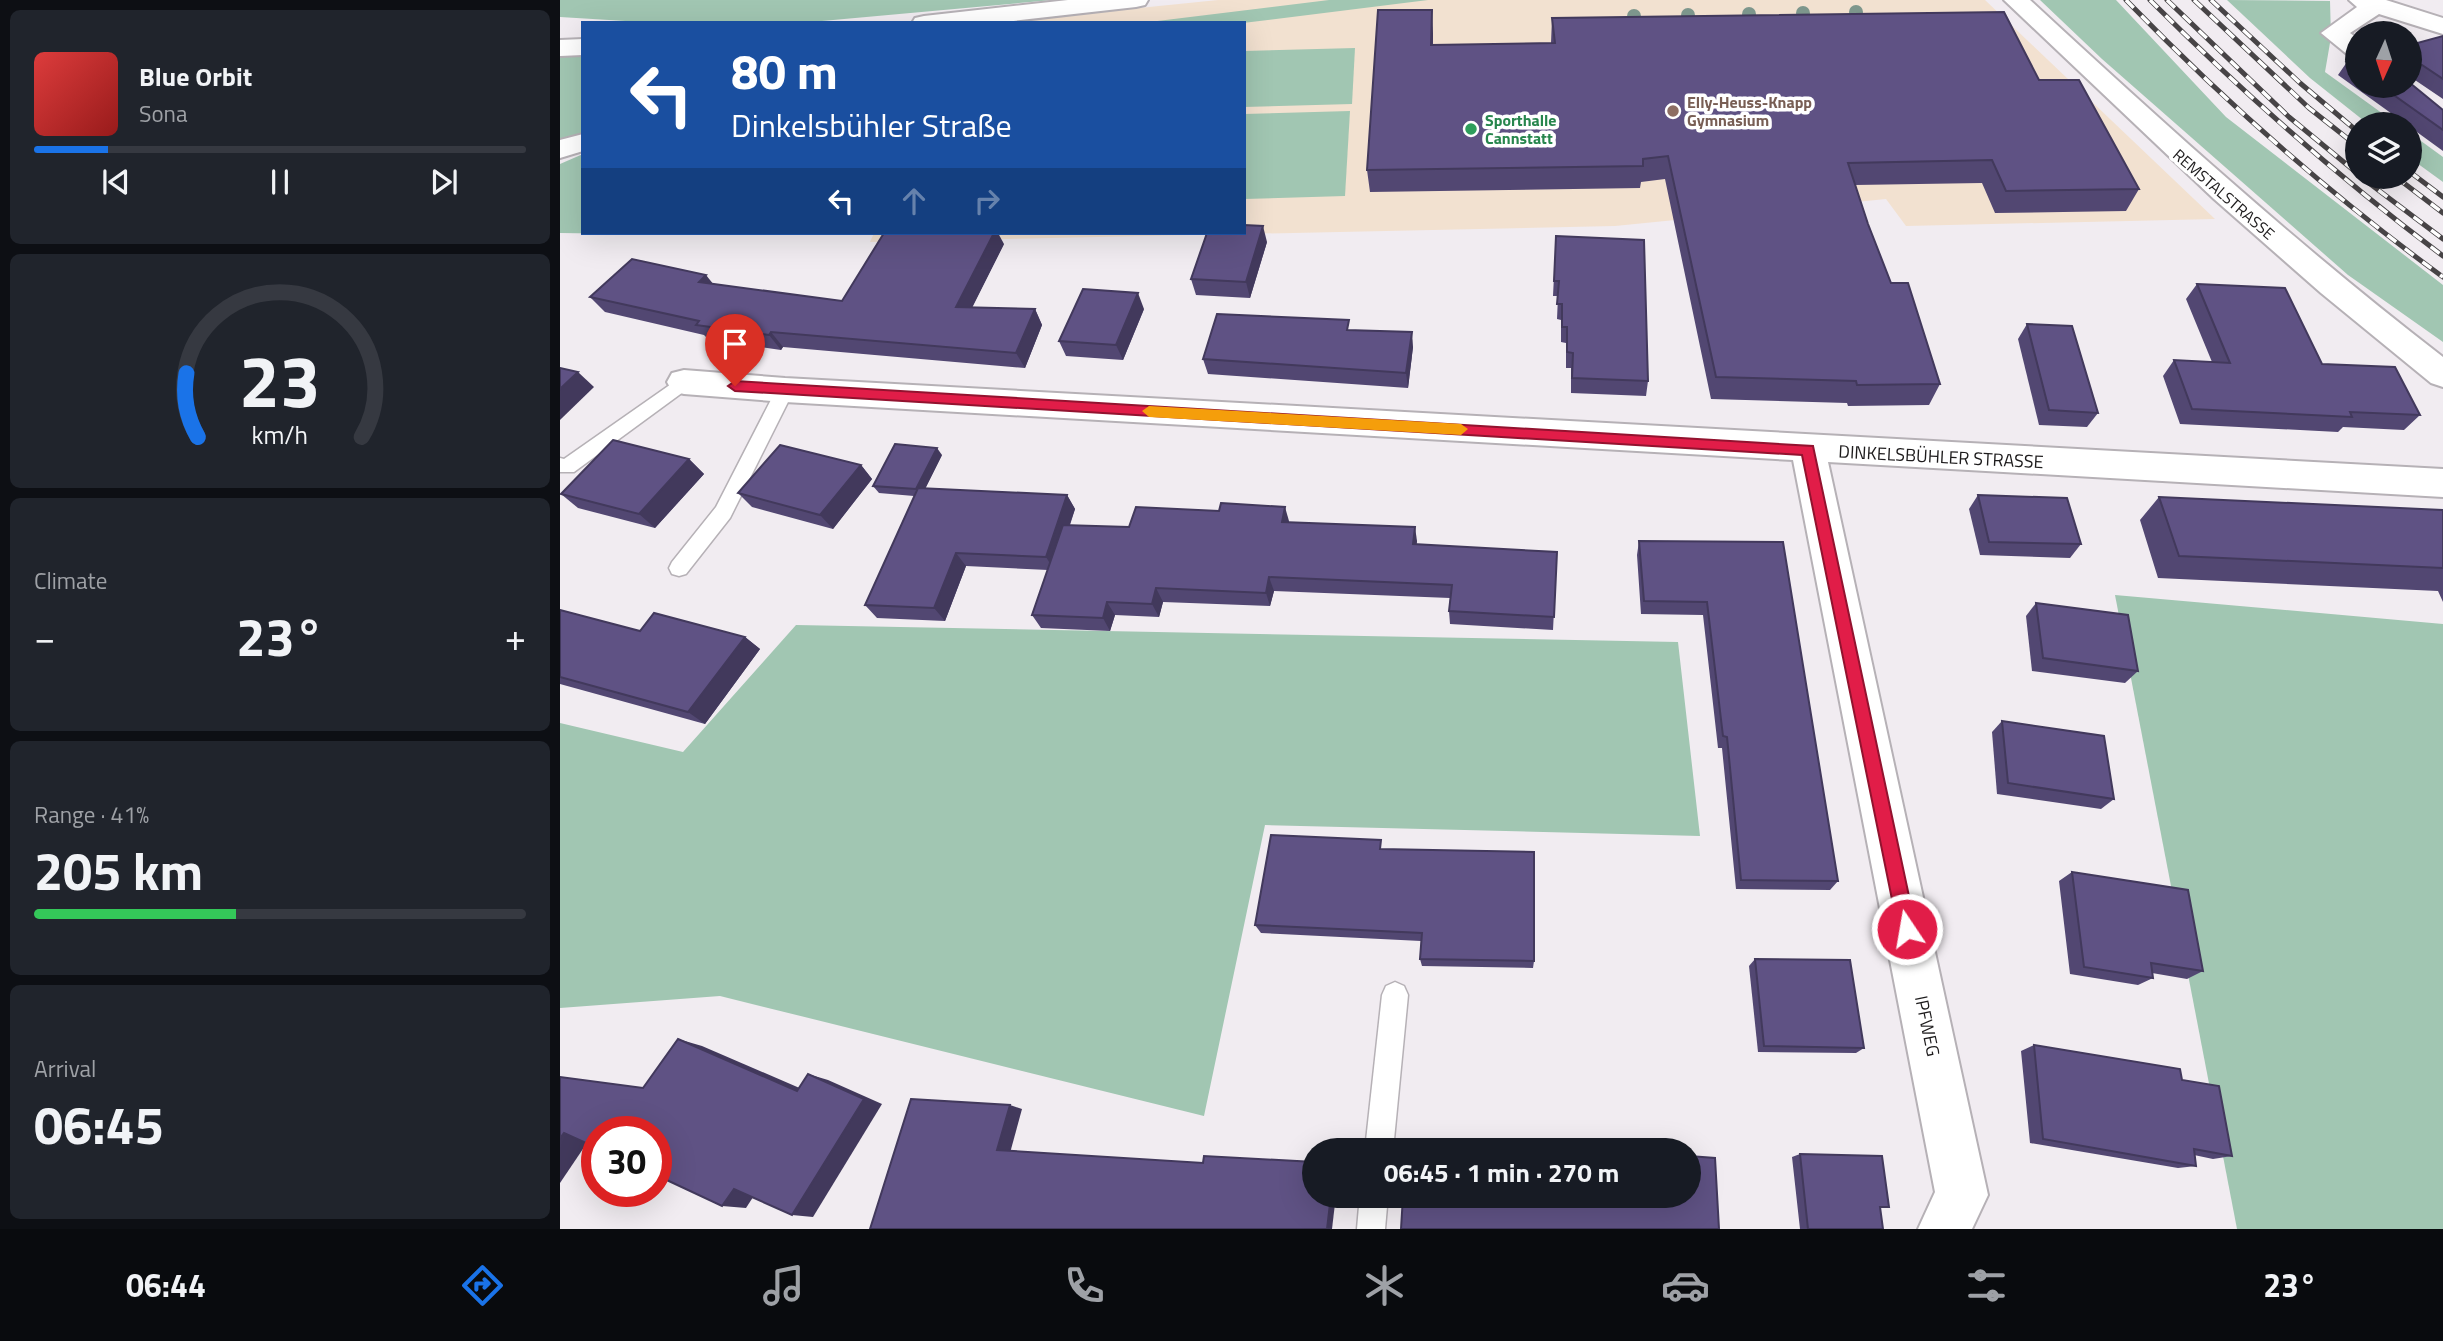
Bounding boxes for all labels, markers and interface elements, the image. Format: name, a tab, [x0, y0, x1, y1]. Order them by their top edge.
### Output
north arrow	[2345, 21, 2422, 98]
map controls	[2345, 21, 2422, 189]
text: 80 m	[731, 33, 838, 108]
icon: left	[616, 49, 707, 140]
text: Blue Orbit	[139, 57, 252, 96]
place label: Elly-Heuss-Knapp Gymnasium	[1687, 90, 1812, 132]
text: Sona	[139, 96, 187, 131]
text: Dinkelsbühler Straße	[731, 101, 1012, 149]
marker: Elly-Heuss-Knapp Gymnasium	[1665, 103, 1681, 119]
place label: Sporthalle Cannstatt	[1485, 108, 1557, 150]
button: layers	[2345, 112, 2422, 189]
marker: Sporthalle Cannstatt	[1463, 121, 1479, 137]
street label: REMSTALSTRASSE	[2168, 143, 2280, 245]
icon: previous	[97, 163, 135, 201]
icon: pause	[261, 163, 299, 201]
icon: next	[425, 163, 463, 201]
icon: left	[822, 182, 860, 220]
icon: ahead	[895, 182, 933, 220]
icon: right	[968, 182, 1006, 220]
pin	[705, 314, 765, 386]
text: 23	[239, 325, 321, 435]
icon: arrive	[716, 325, 754, 363]
text: km/h	[252, 415, 308, 453]
street label: DINKELSBÜHLER STRASSE	[1838, 438, 2044, 475]
text: Climate	[34, 563, 107, 598]
text: 23°	[236, 597, 324, 676]
text: −	[34, 608, 55, 666]
text: +	[505, 608, 526, 666]
text: Range · 41%	[34, 797, 149, 832]
text: 205 km	[34, 831, 203, 910]
position arrow	[1870, 892, 1944, 966]
street label: IPFWEG	[1908, 993, 1947, 1059]
text: Arrival	[34, 1051, 96, 1086]
text: 06:45	[34, 1085, 164, 1164]
speed limit sign: 30	[581, 1116, 672, 1207]
text: 06:45 · 1 min · 270 m	[1384, 1153, 1619, 1192]
text: 06:44	[126, 1261, 206, 1309]
icon: directions	[458, 1261, 507, 1310]
icon: music	[759, 1261, 808, 1310]
icon: phone	[1060, 1261, 1109, 1310]
icon: climate	[1360, 1261, 1409, 1310]
icon: car	[1661, 1261, 1710, 1310]
icon: filters	[1962, 1261, 2011, 1310]
text: 23°	[2263, 1261, 2317, 1309]

